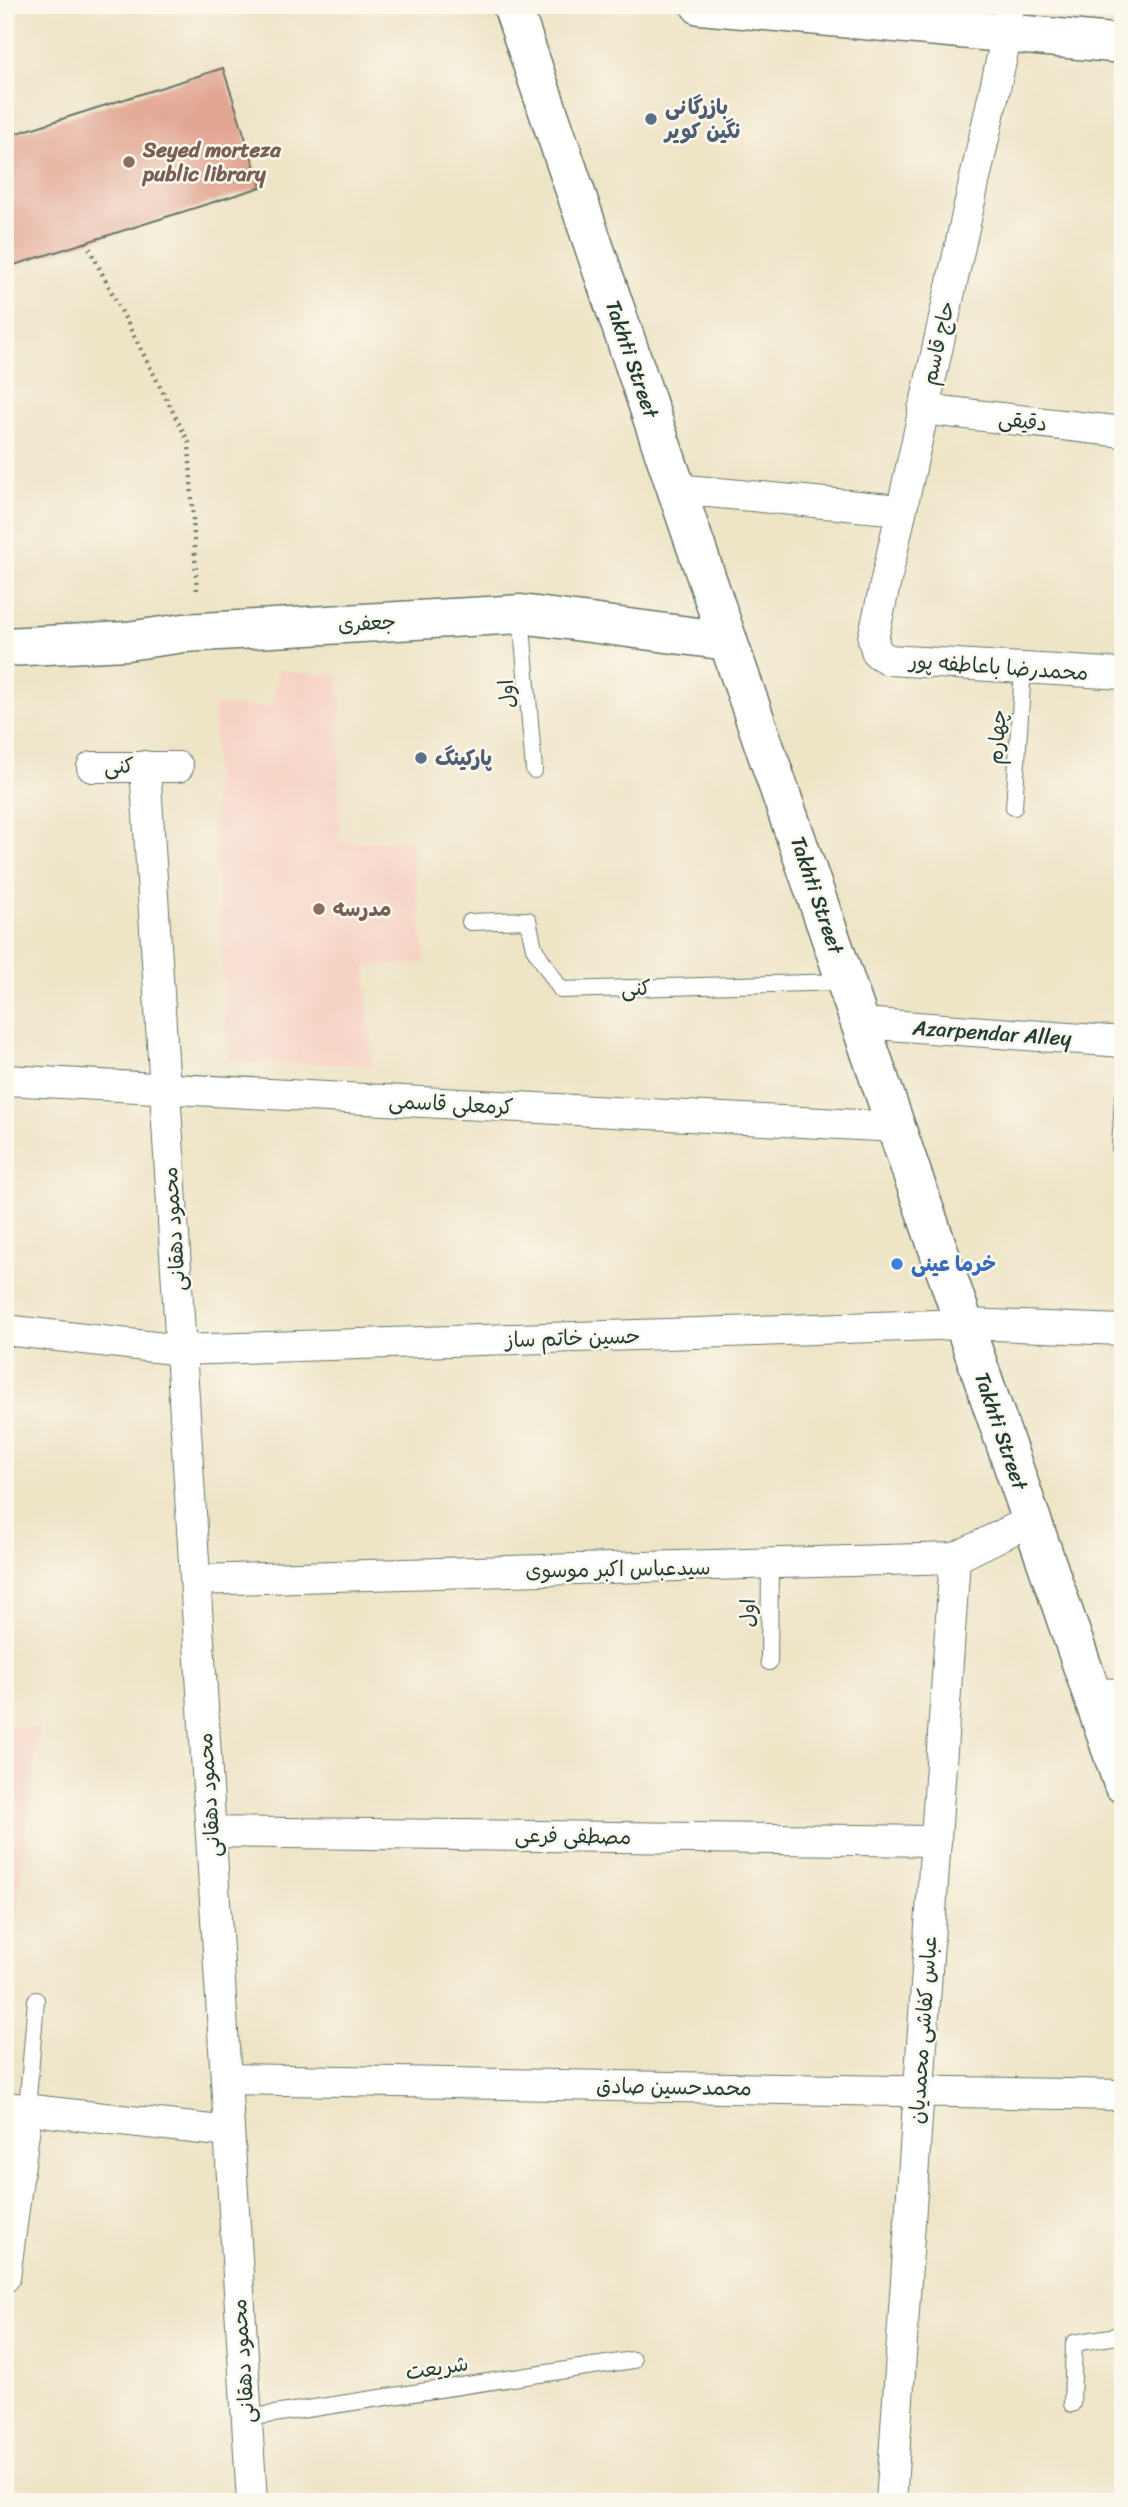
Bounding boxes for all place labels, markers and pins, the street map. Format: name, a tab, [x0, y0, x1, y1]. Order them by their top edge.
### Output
place label: بازرگانی نگین کویر	[663, 88, 740, 150]
marker: بازرگانی نگین کویر	[643, 111, 659, 127]
place label: Seyed morteza public library	[141, 131, 282, 193]
marker: Seyed morteza public library	[121, 154, 137, 170]
place label: پارکینگ	[435, 739, 492, 777]
marker: پارکینگ	[413, 750, 429, 766]
place label: مدرسه	[333, 890, 391, 928]
marker: مدرسه	[311, 901, 327, 917]
place label: خرما عینی	[911, 1245, 996, 1283]
marker: خرما عینی	[889, 1256, 905, 1272]

